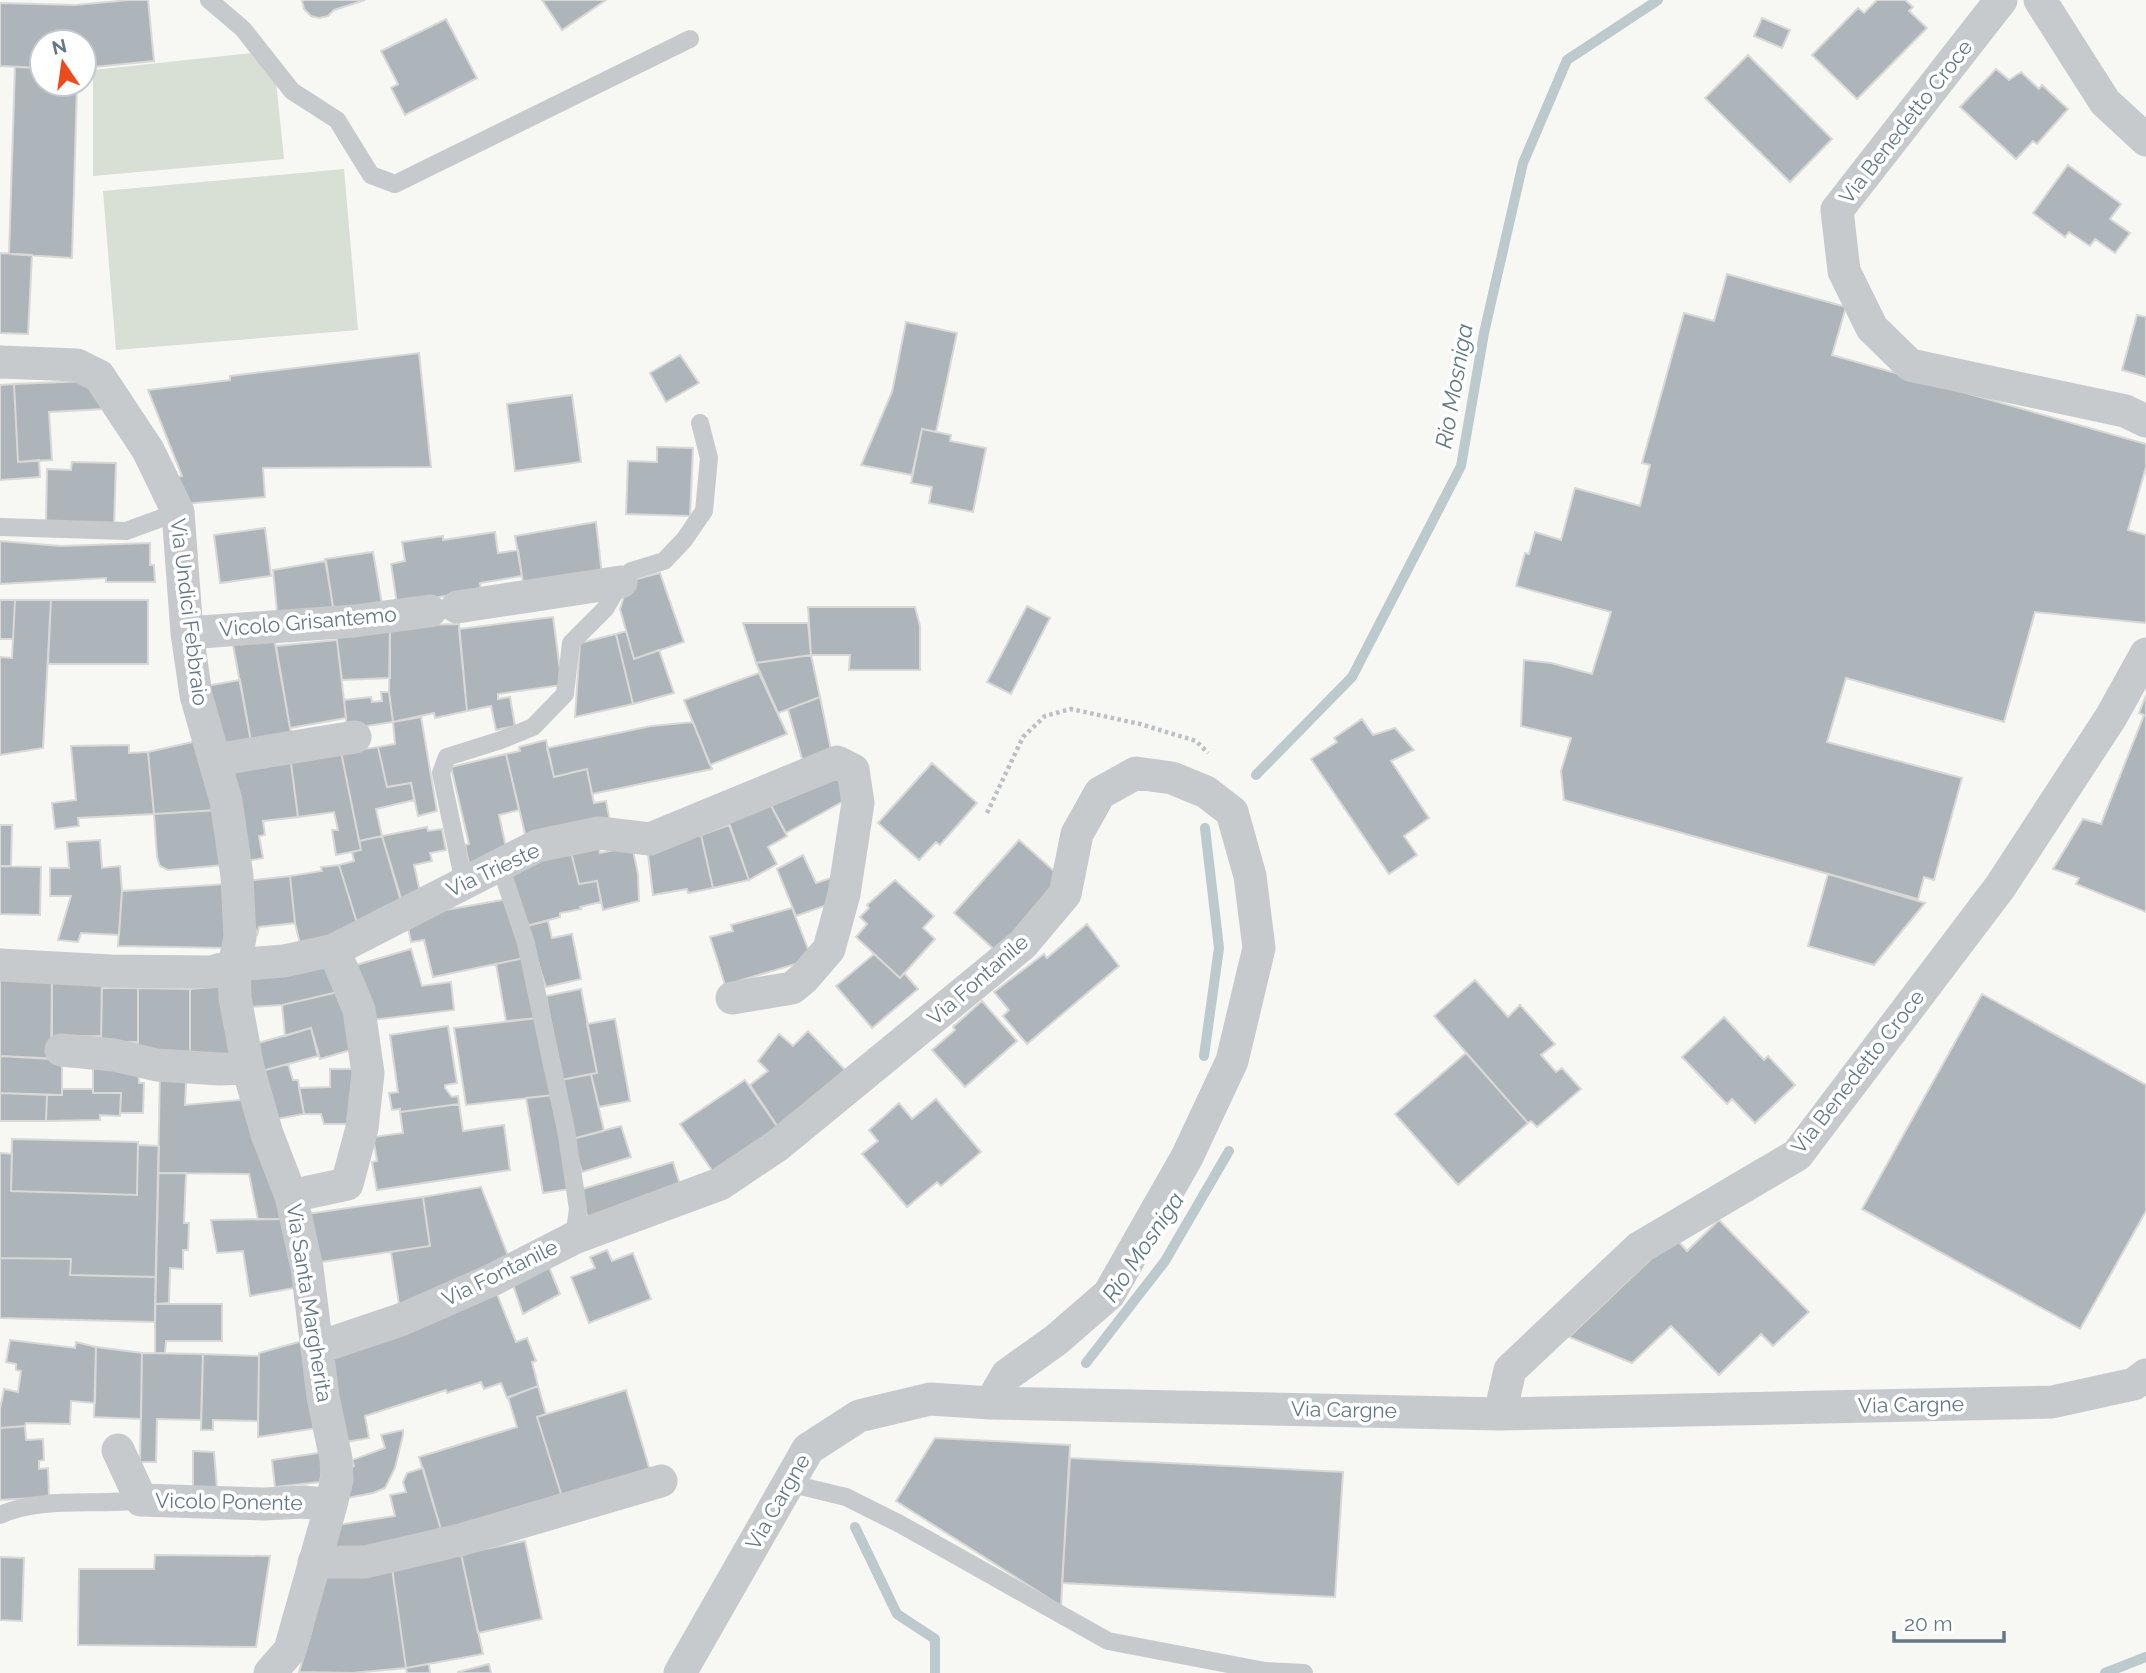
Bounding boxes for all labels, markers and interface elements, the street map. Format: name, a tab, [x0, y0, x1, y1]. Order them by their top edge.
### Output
north arrow	[28, 28, 98, 98]
text: N	[50, 34, 69, 59]
street label: Via Benedetto Croce	[1834, 35, 1977, 209]
water label: Rio Mosniga	[1429, 321, 1478, 450]
street label: Via Undici Febbraio	[166, 517, 213, 707]
street label: Vicolo Grisantemo	[218, 601, 398, 642]
street label: Via Trieste	[442, 837, 543, 902]
street label: Via Fontanile	[922, 929, 1033, 1030]
street label: Via Benedetto Croce	[1786, 985, 1929, 1159]
water label: Rio Mosniga	[1096, 1187, 1189, 1307]
street label: Via Santa Margherita	[281, 1202, 338, 1404]
street label: Via Fontanile	[438, 1234, 562, 1311]
street label: Via Cargne	[1858, 1391, 1964, 1418]
street label: Via Cargne	[1291, 1396, 1397, 1423]
street label: Via Cargne	[740, 1450, 815, 1554]
street label: Vicolo Ponente	[155, 1488, 303, 1515]
scale bar	[1894, 1600, 2004, 1644]
text: 20 m	[1904, 1611, 1952, 1636]

